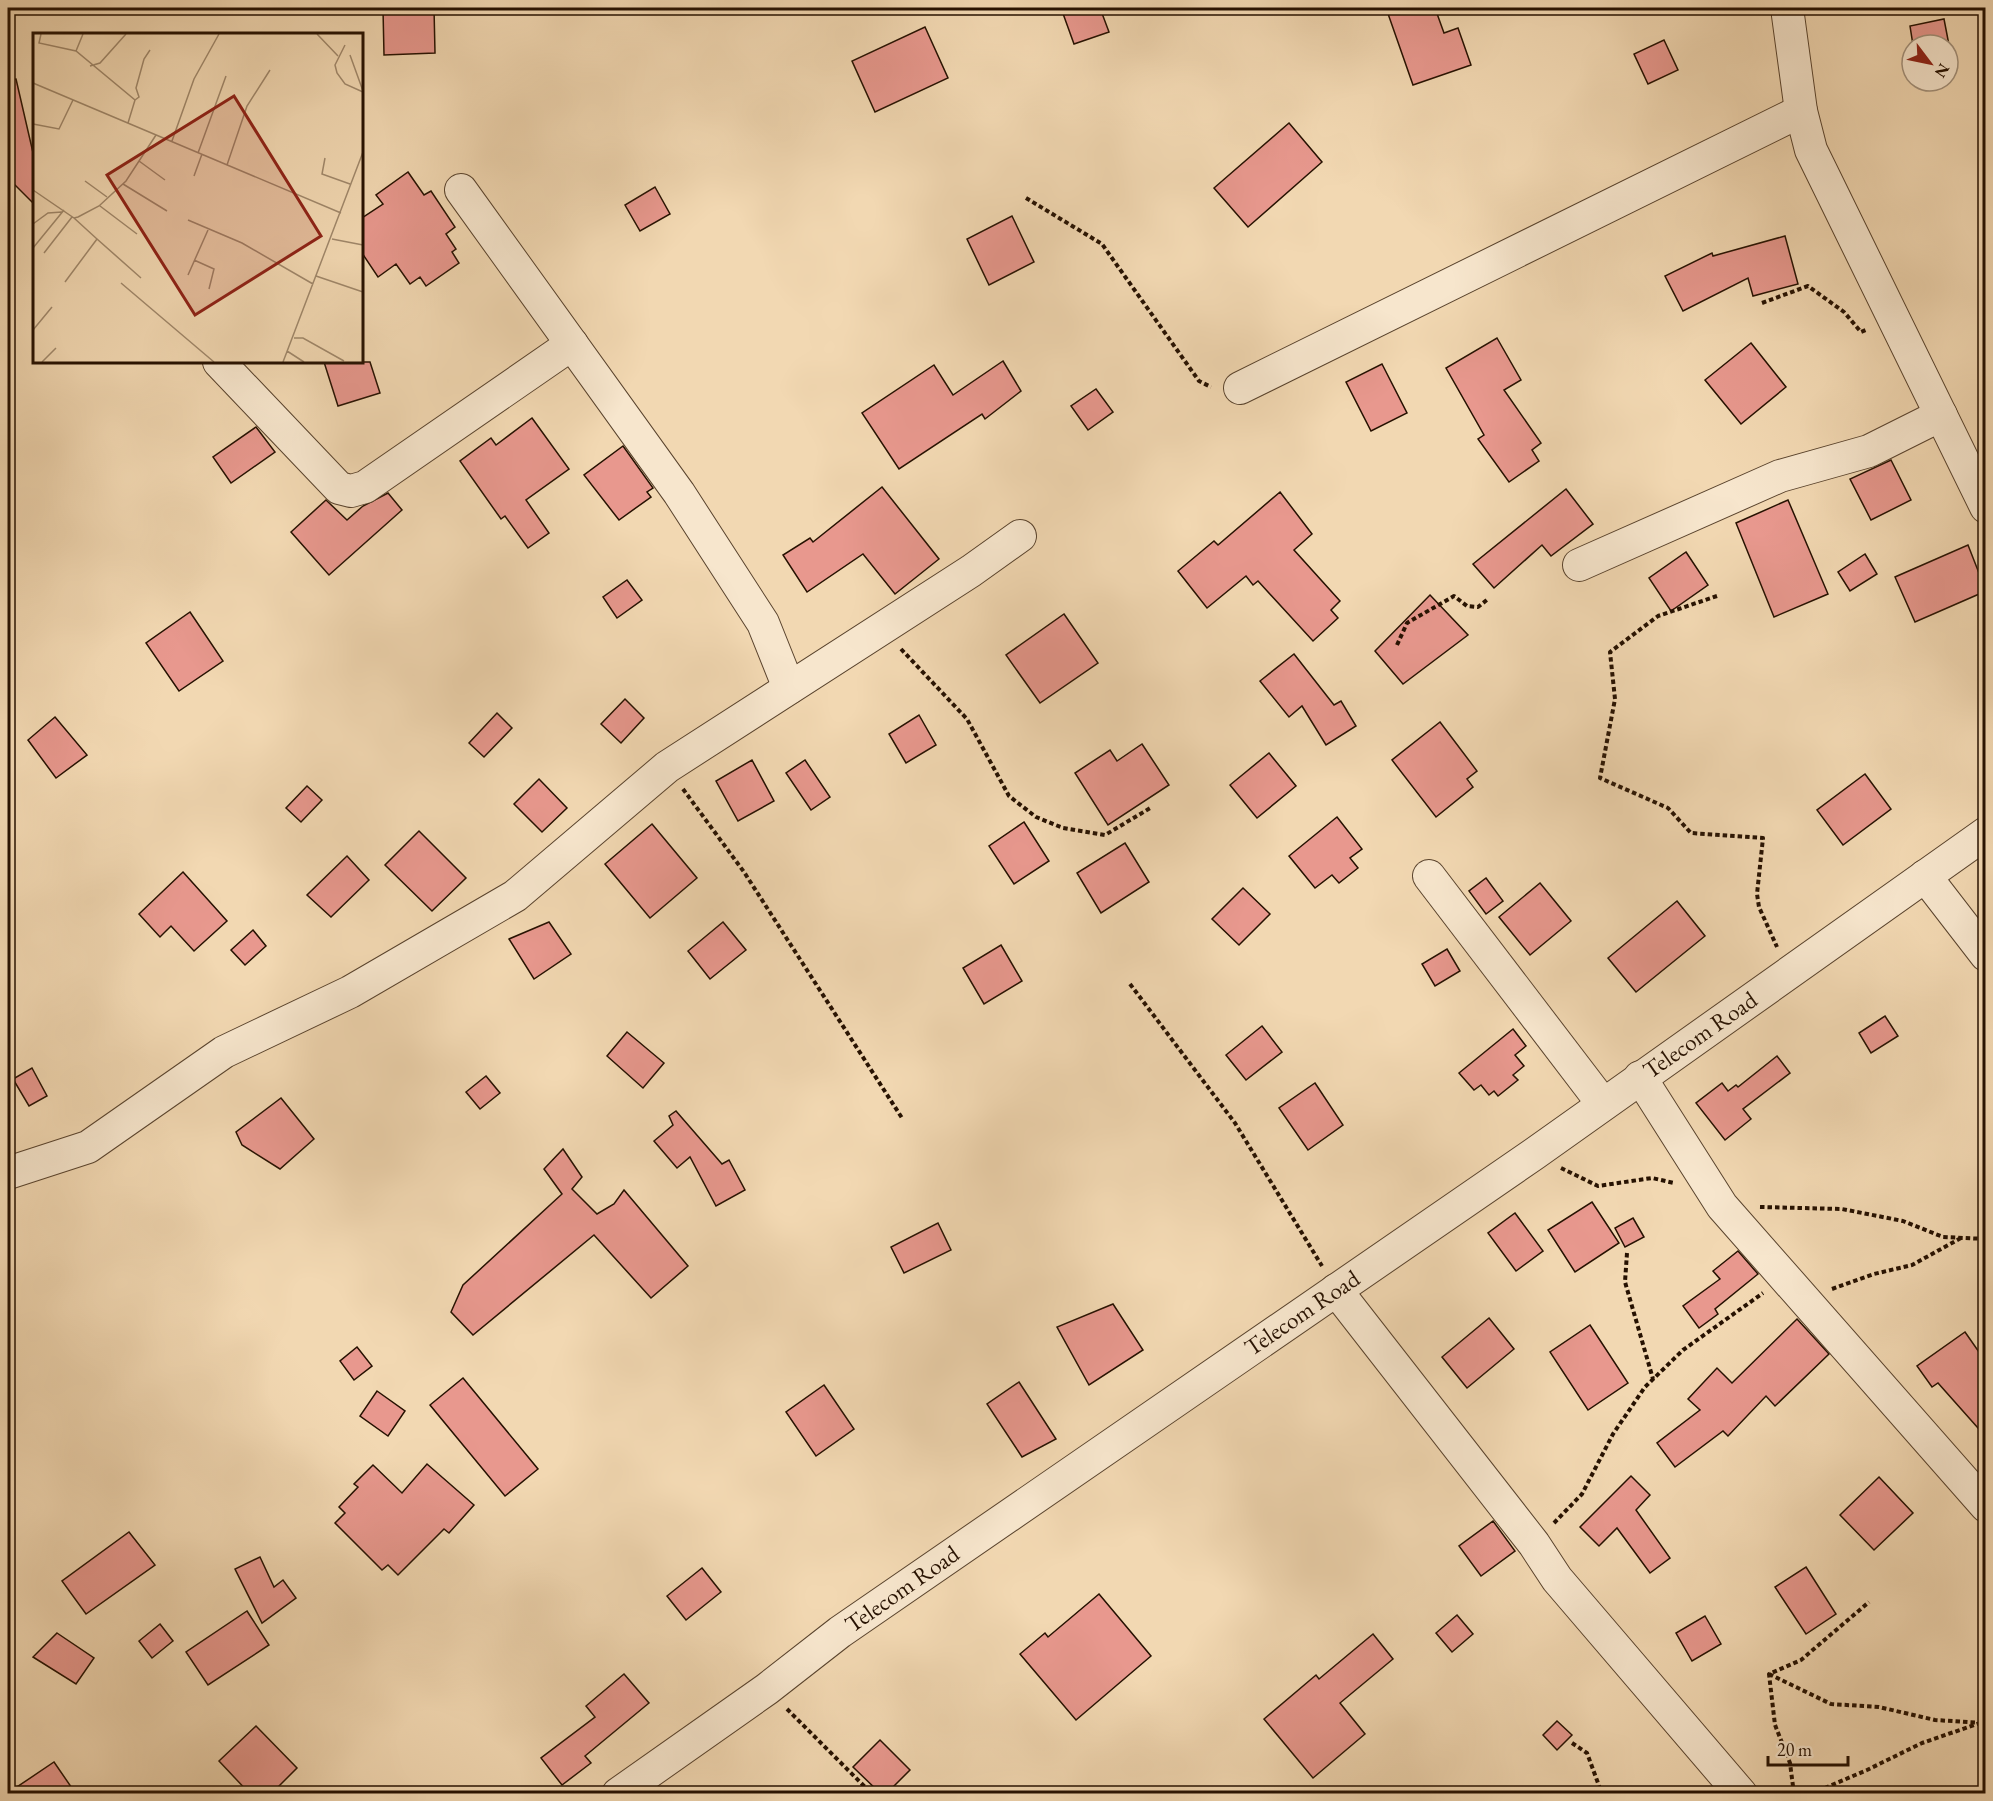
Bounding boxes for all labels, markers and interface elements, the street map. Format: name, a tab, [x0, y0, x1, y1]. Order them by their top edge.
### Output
inset map	[33, 33, 363, 363]
north arrow	[1900, 33, 1960, 93]
text: N	[1930, 60, 1955, 82]
street label: Telecom Road	[1636, 983, 1764, 1085]
street label: Telecom Road	[1238, 1262, 1366, 1363]
street label: Telecom Road	[838, 1537, 966, 1639]
scale bar	[1768, 1729, 1848, 1767]
text: 20 m	[1777, 1738, 1812, 1761]

